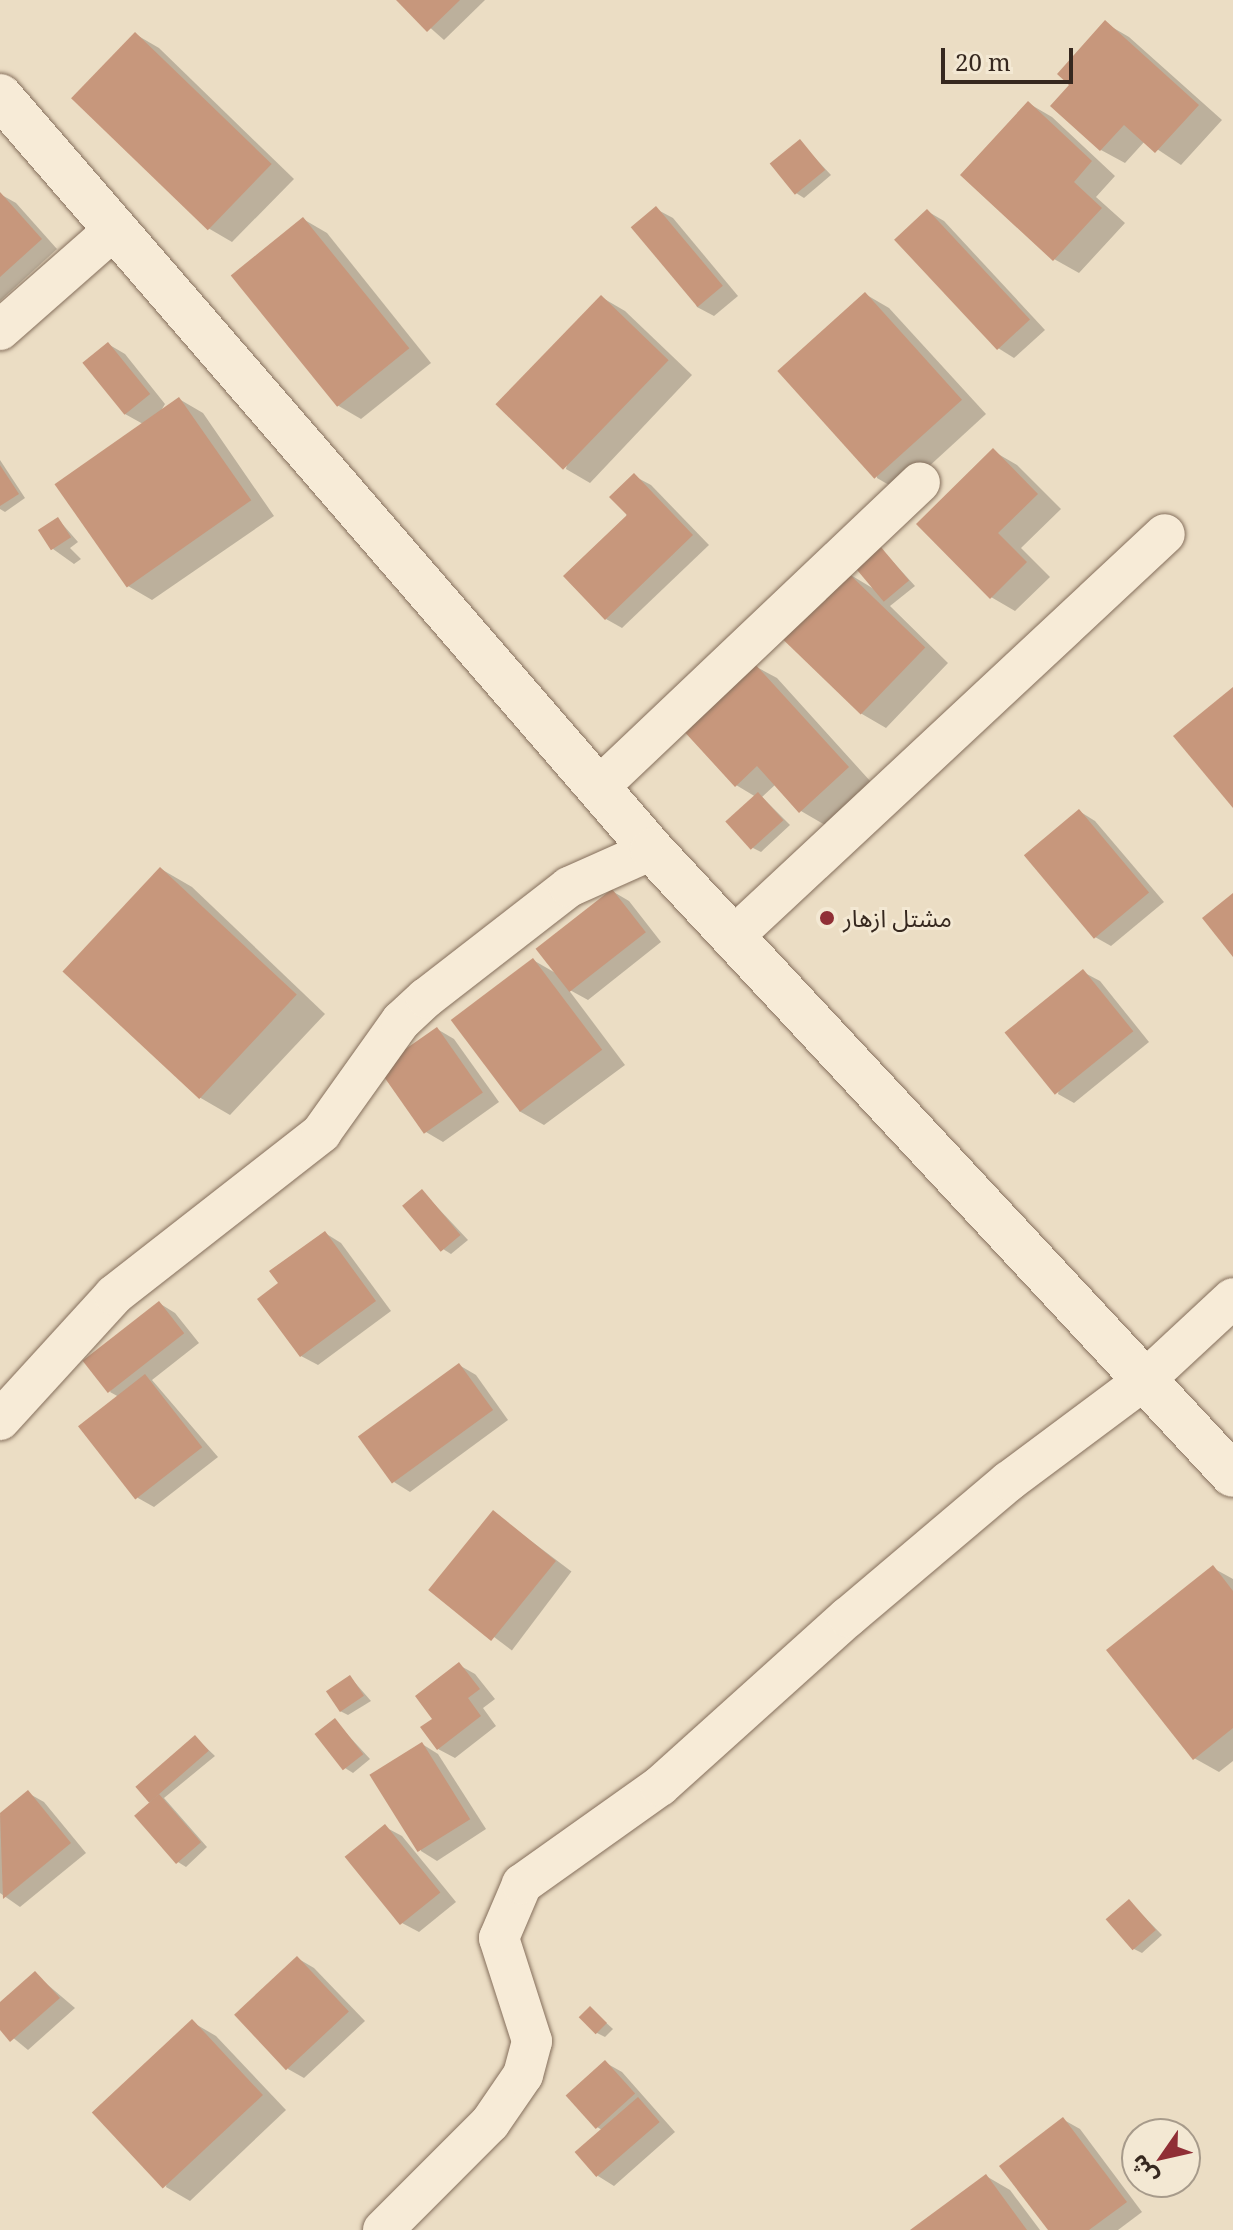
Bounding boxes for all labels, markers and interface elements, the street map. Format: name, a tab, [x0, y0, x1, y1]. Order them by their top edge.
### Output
scale bar	[945, 32, 1077, 82]
text: 20 m	[955, 45, 1011, 78]
place label: مشتل ازهار	[843, 904, 952, 932]
marker: مشتل ازهار	[818, 909, 836, 927]
north arrow	[1121, 2118, 1201, 2198]
text: ش	[1122, 2149, 1164, 2191]

